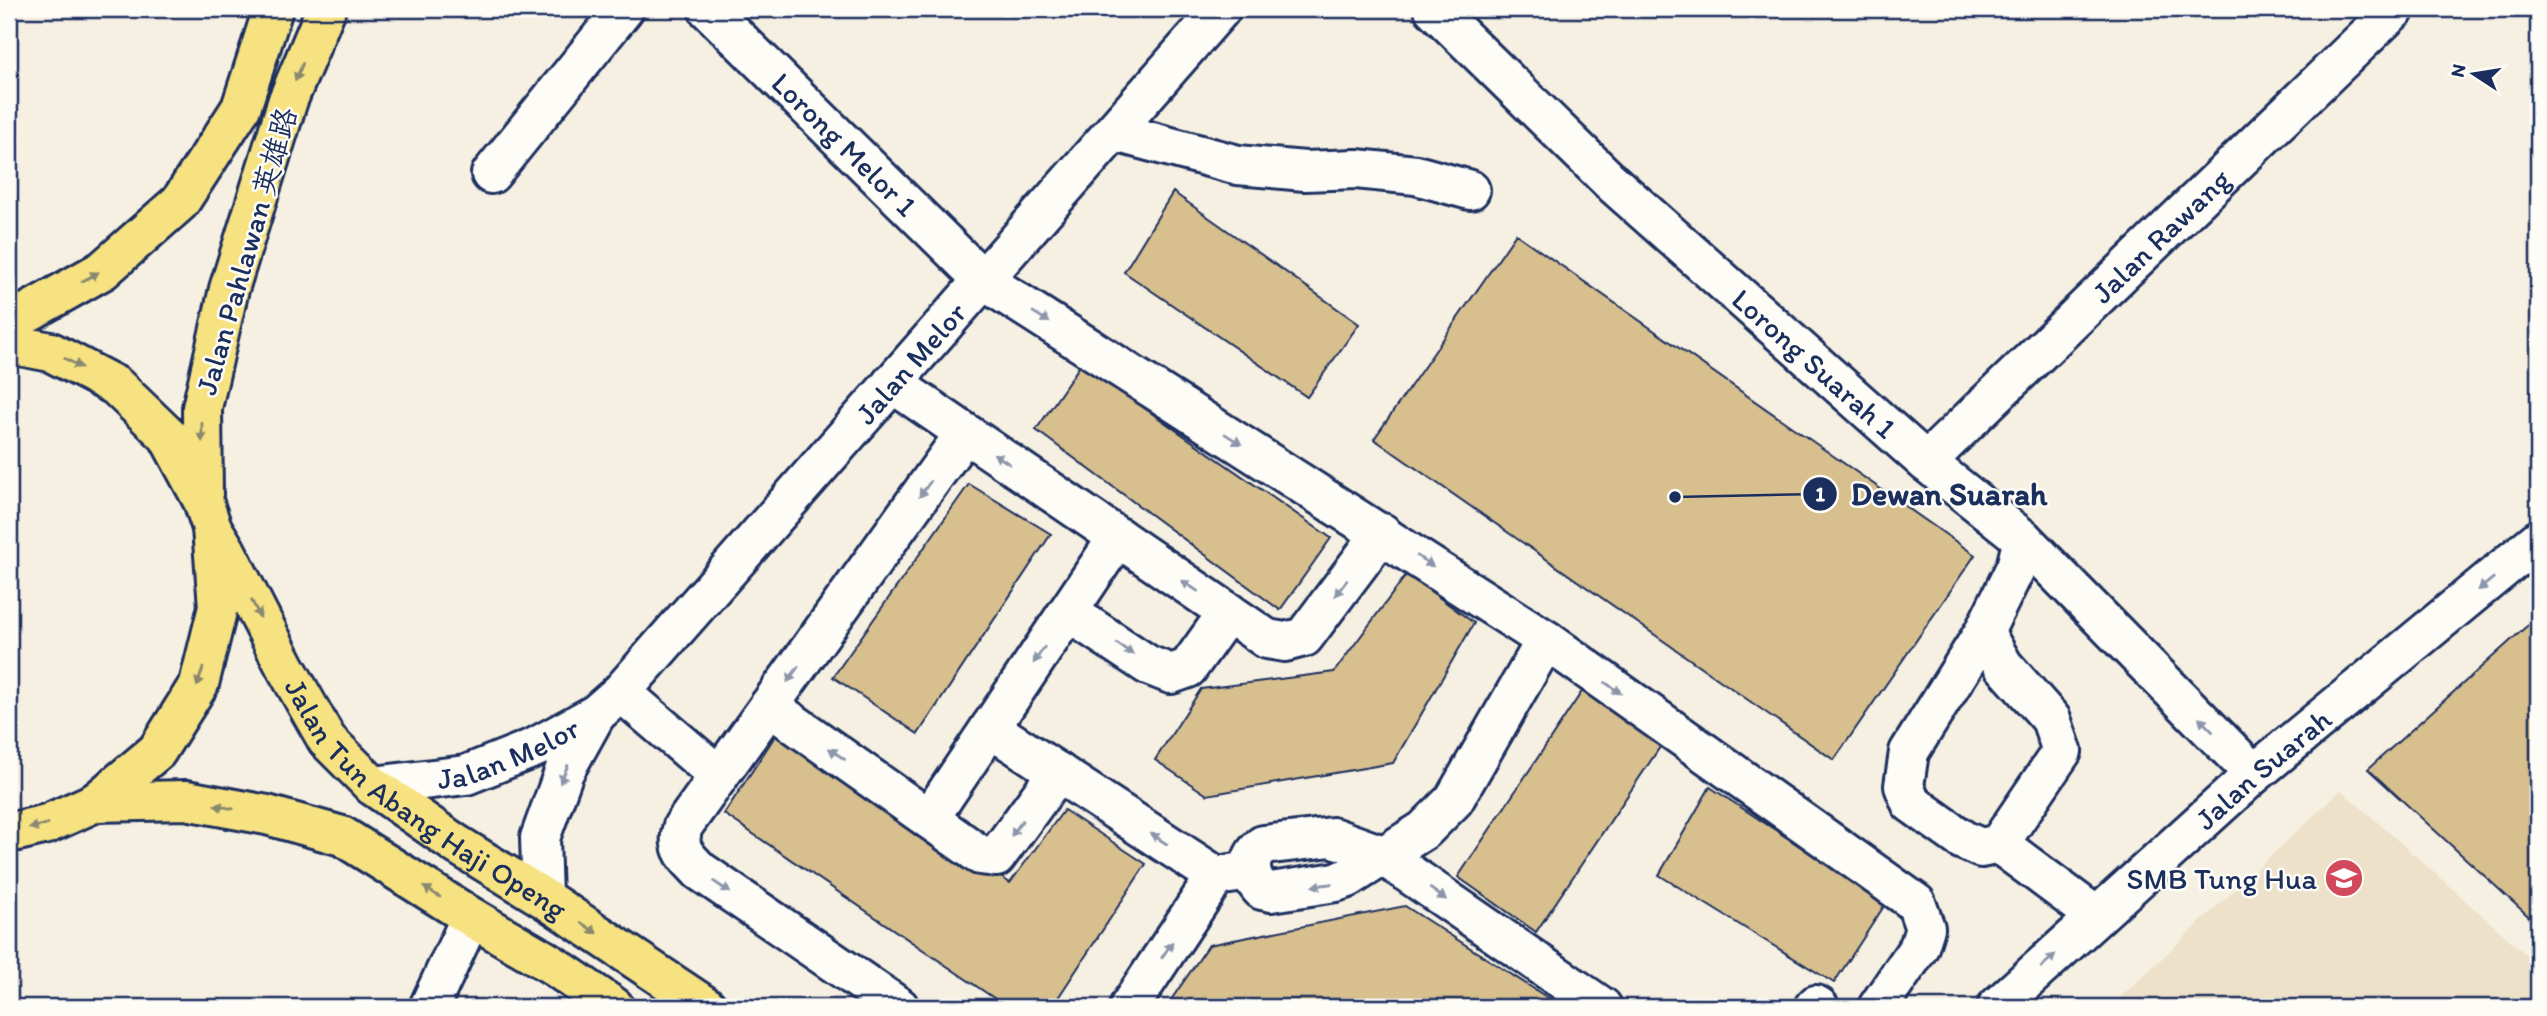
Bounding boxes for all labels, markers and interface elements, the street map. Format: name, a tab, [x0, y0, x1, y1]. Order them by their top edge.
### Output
north arrow	[2438, 38, 2508, 108]
one-way arrow	[294, 61, 305, 82]
text: N	[2445, 62, 2470, 79]
street label: Lorong Melor 1	[764, 64, 925, 224]
street label: Jalan Pahlawan 英雄路	[187, 103, 305, 399]
street label: Jalan Rawang	[2084, 160, 2238, 311]
one-way arrow	[80, 271, 99, 283]
street label: Lorong Suarah 1	[1725, 280, 1905, 446]
street label: Jalan Melor	[847, 294, 974, 431]
one-way arrow	[1031, 310, 1051, 323]
one-way arrow	[64, 357, 84, 369]
one-way arrow	[197, 421, 208, 443]
one-way arrow	[1223, 432, 1243, 445]
one-way arrow	[993, 452, 1011, 466]
callout: Dewan Suarah	[1802, 467, 2061, 520]
text: Dewan Suarah	[1851, 475, 2048, 513]
one-way arrow	[918, 480, 932, 498]
text: 1	[1815, 481, 1825, 506]
one-way arrow	[1415, 555, 1434, 568]
one-way arrow	[2477, 576, 2494, 591]
one-way arrow	[1334, 579, 1348, 597]
one-way arrow	[1180, 580, 1200, 593]
one-way arrow	[251, 599, 262, 619]
one-way arrow	[1115, 643, 1135, 656]
one-way arrow	[1033, 646, 1046, 665]
one-way arrow	[786, 665, 800, 683]
one-way arrow	[194, 667, 205, 688]
street label: Jalan Tun Abang Haji Openg	[277, 671, 575, 927]
one-way arrow	[1604, 681, 1622, 695]
street label: Jalan Suarah	[2187, 700, 2338, 837]
street label: Jalan Melor	[435, 709, 585, 797]
one-way arrow	[2199, 717, 2215, 734]
one-way arrow	[828, 748, 846, 762]
one-way arrow	[558, 764, 570, 784]
one-way arrow	[213, 802, 235, 813]
one-way arrow	[1011, 819, 1025, 837]
one-way arrow	[28, 821, 50, 832]
one-way arrow	[1150, 832, 1168, 846]
school or university icon: SMB Tung Hua	[2323, 857, 2365, 899]
place label: SMB Tung Hua	[2127, 860, 2317, 897]
one-way arrow	[1310, 879, 1332, 890]
one-way arrow	[713, 880, 732, 893]
one-way arrow	[422, 886, 442, 899]
one-way arrow	[1429, 887, 1447, 901]
one-way arrow	[579, 922, 599, 935]
one-way arrow	[1160, 941, 1173, 960]
one-way arrow	[2039, 954, 2056, 969]

